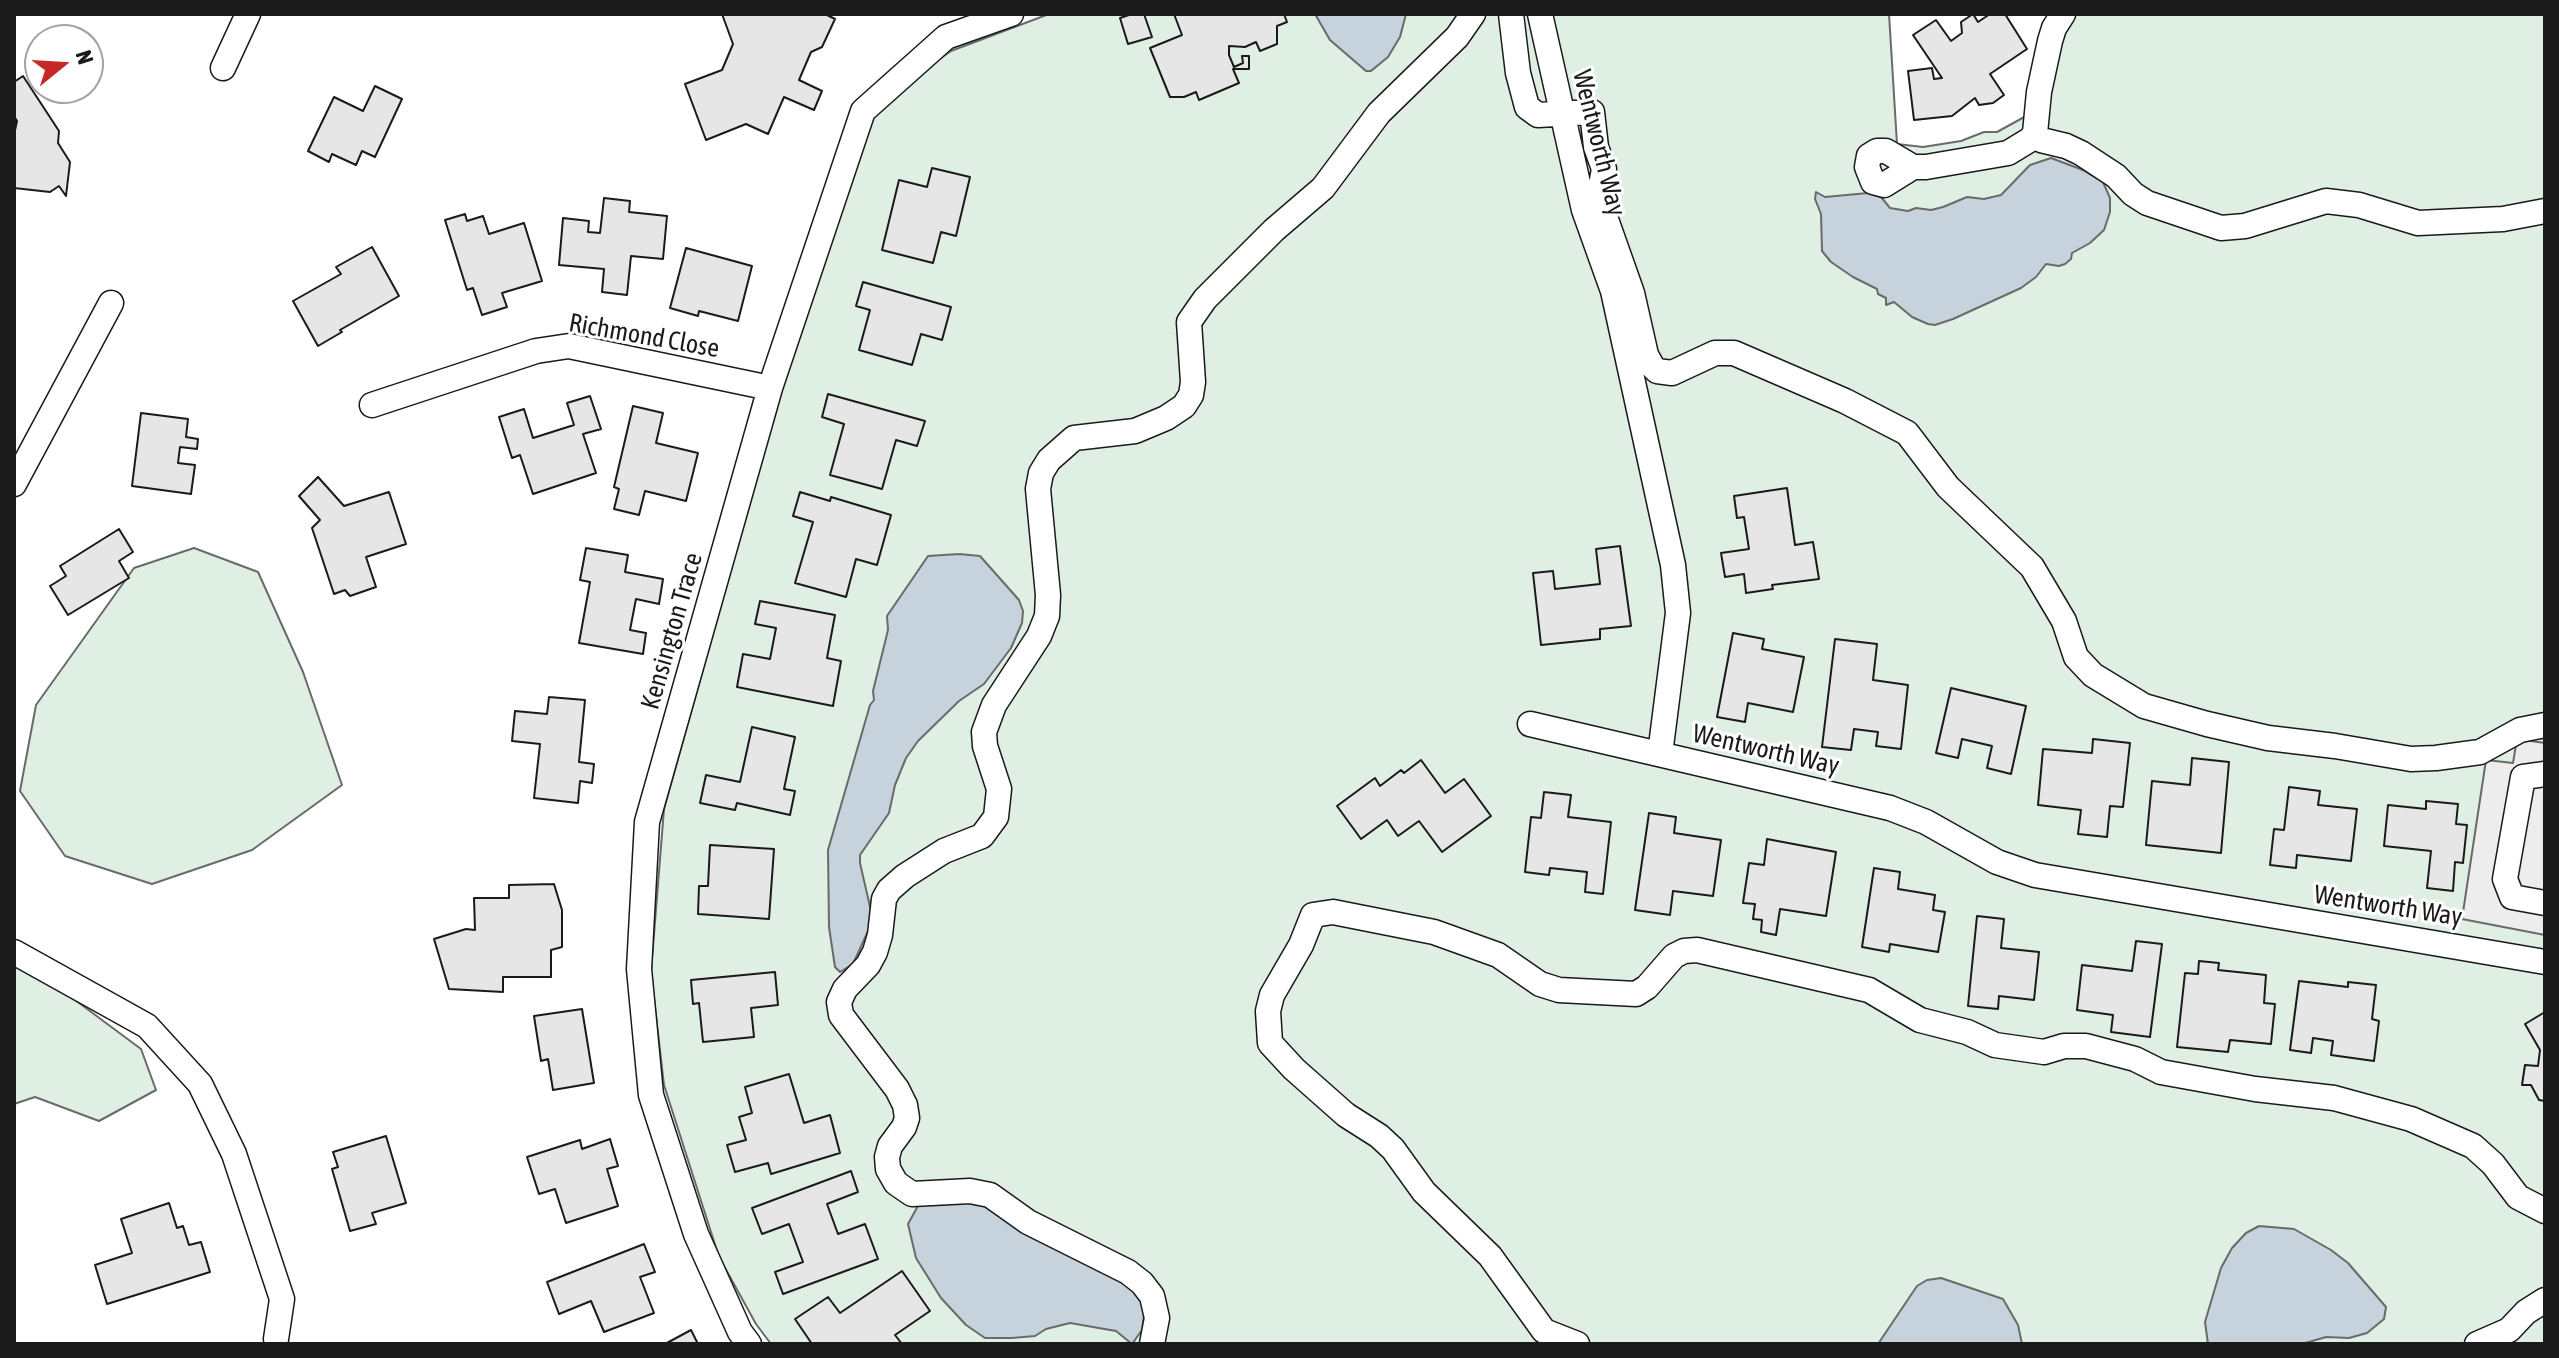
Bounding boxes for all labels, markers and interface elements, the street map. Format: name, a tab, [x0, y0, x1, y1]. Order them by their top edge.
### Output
north arrow	[24, 24, 104, 104]
text: N	[71, 47, 99, 67]
street label: Wentworth Way	[1566, 67, 1632, 219]
street label: Richmond Close	[566, 307, 722, 365]
street label: Kensington Trace	[635, 549, 709, 713]
street label: Wentworth Way	[1690, 718, 1842, 782]
street label: Wentworth Way	[2312, 879, 2464, 933]

